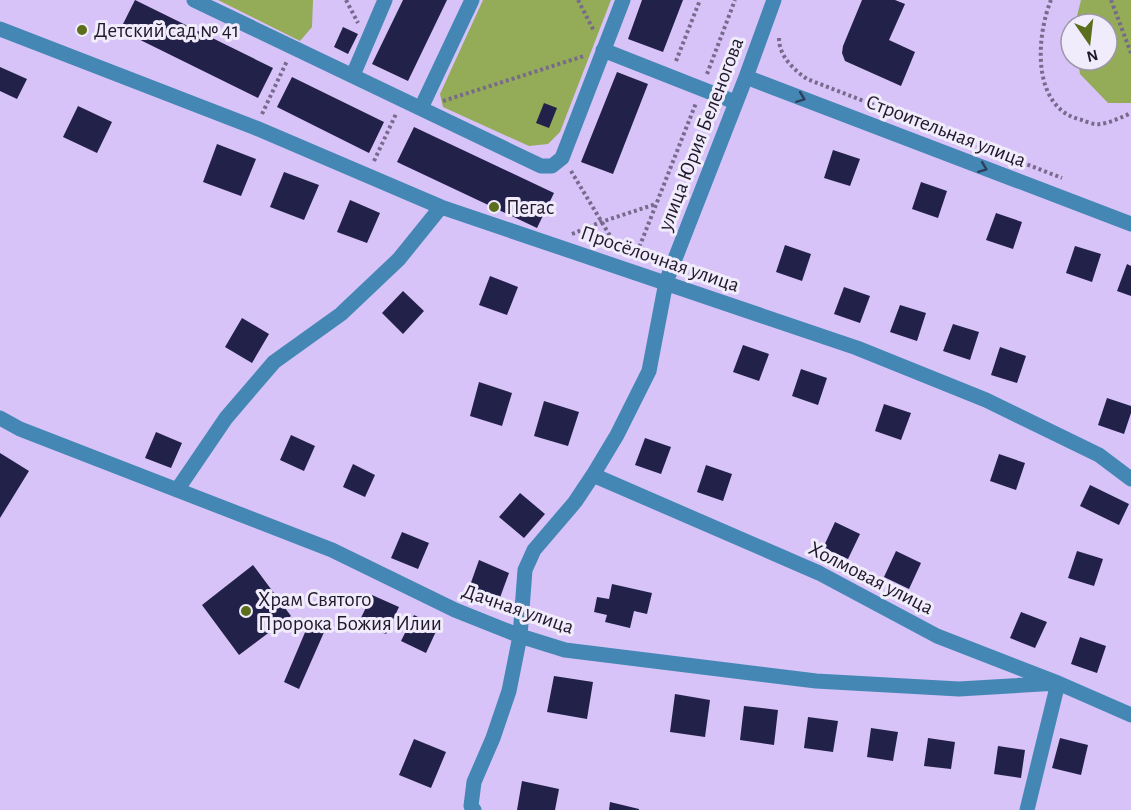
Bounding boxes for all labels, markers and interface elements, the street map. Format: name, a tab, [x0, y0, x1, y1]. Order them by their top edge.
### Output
north arrow	[1059, 12, 1119, 72]
place label: Детский сад № 41	[94, 20, 239, 41]
marker: Детский сад № 41	[75, 23, 89, 37]
street label: улица Юрия Беленогова	[654, 34, 748, 234]
text: N	[1085, 46, 1100, 65]
one-way arrow	[795, 91, 806, 103]
street label: Строительная улица	[863, 91, 1029, 171]
one-way arrow	[977, 160, 988, 173]
place label: Пегас	[506, 197, 554, 218]
marker: Пегас	[487, 200, 501, 214]
street label: Просёлочная улица	[578, 222, 742, 296]
street label: Холмовая улица	[805, 538, 937, 619]
street label: Дачная улица	[459, 580, 577, 638]
place label: Храм Святого Пророка Божия Илии	[258, 589, 442, 634]
marker: Храм Святого Пророка Божия Илии	[239, 604, 253, 618]

